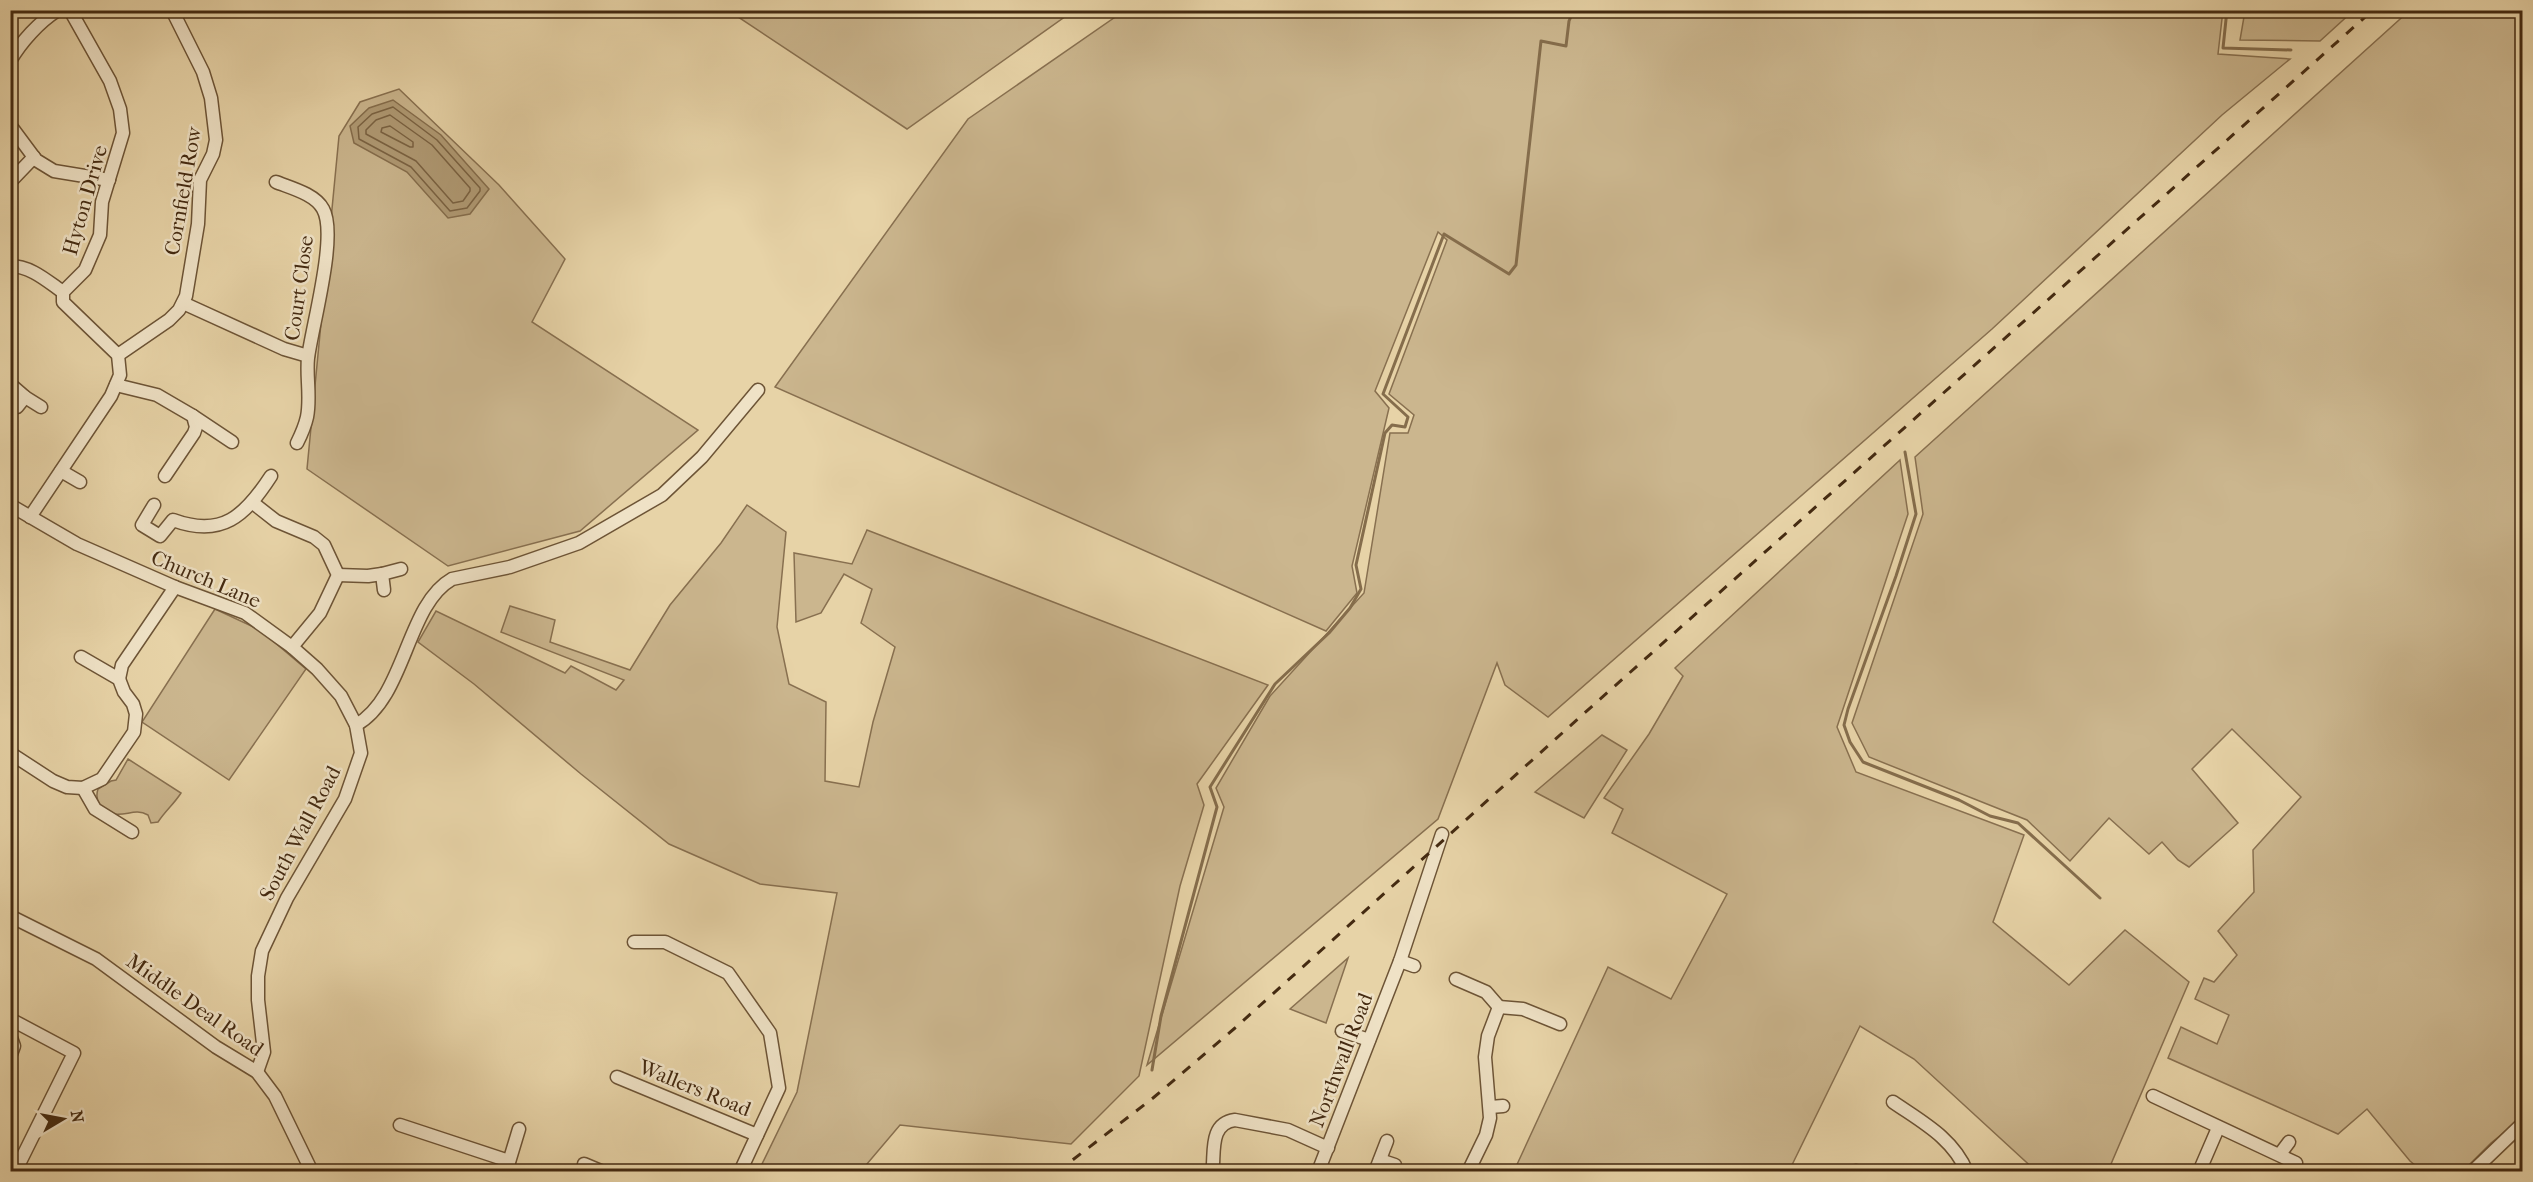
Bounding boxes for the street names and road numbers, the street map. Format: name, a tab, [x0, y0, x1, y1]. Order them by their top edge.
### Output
street label: Cornfield Row	[160, 124, 206, 257]
street label: Hyton Drive	[58, 142, 112, 258]
street label: Court Close	[280, 234, 318, 342]
street label: Church Lane	[148, 545, 264, 613]
street label: South Wall Road	[255, 761, 346, 904]
street label: Middle Deal Road	[122, 949, 269, 1062]
street label: Northwall Road	[1304, 989, 1378, 1131]
street label: Wallers Road	[635, 1054, 755, 1122]

